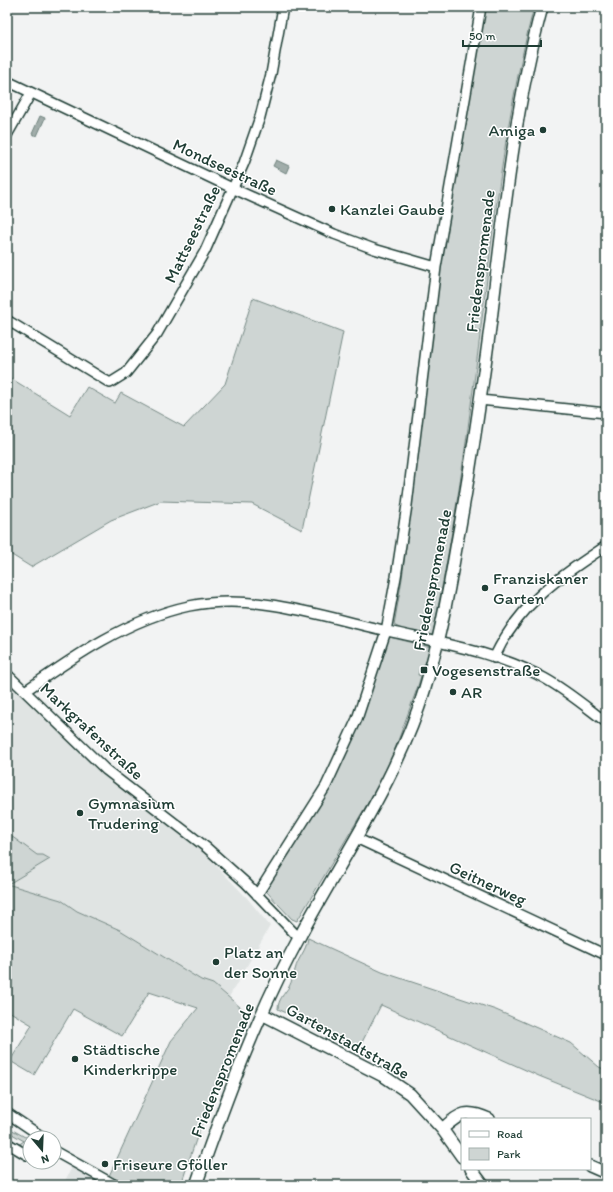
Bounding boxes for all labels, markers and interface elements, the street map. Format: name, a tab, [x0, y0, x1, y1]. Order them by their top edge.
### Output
scale bar	[463, 22, 541, 48]
text: 50 m	[469, 29, 495, 43]
place label: Amiga	[488, 120, 535, 140]
marker: Amiga	[538, 125, 548, 135]
street label: Mondseestraße	[170, 134, 280, 200]
street label: Mattseestraße	[160, 182, 224, 286]
street label: Friedenspromenade	[461, 188, 499, 334]
place label: Kanzlei Gaube	[340, 199, 445, 219]
marker: Kanzlei Gaube	[327, 204, 337, 214]
street label: Friedenspromenade	[408, 508, 456, 652]
place label: Franziskaner Garten	[493, 568, 588, 608]
marker: Franziskaner Garten	[480, 583, 490, 593]
place label: Vogesenstraße	[432, 660, 540, 680]
marker: Vogesenstraße	[419, 665, 429, 675]
street label: Markgrafenstraße	[36, 678, 148, 784]
place label: AR	[461, 682, 482, 702]
marker: AR	[448, 687, 458, 697]
place label: Gymnasium Trudering	[88, 793, 175, 833]
marker: Gymnasium Trudering	[75, 808, 85, 818]
street label: Geitnerweg	[446, 856, 530, 910]
place label: Platz an der Sonne	[224, 942, 297, 982]
marker: Platz an der Sonne	[211, 957, 221, 967]
street label: Gartenstadtstraße	[283, 999, 413, 1083]
street label: Friedenspromenade	[186, 1000, 258, 1140]
place label: Städtische Kinderkrippe	[83, 1039, 177, 1079]
marker: Städtische Kinderkrippe	[70, 1054, 80, 1064]
legend	[461, 1118, 591, 1170]
text: Road	[497, 1127, 523, 1141]
north arrow	[22, 1130, 62, 1170]
text: Park	[497, 1147, 521, 1161]
text: N	[39, 1152, 51, 1166]
place label: Friseure Gföller	[113, 1154, 228, 1174]
marker: Friseure Gföller	[100, 1159, 110, 1169]

